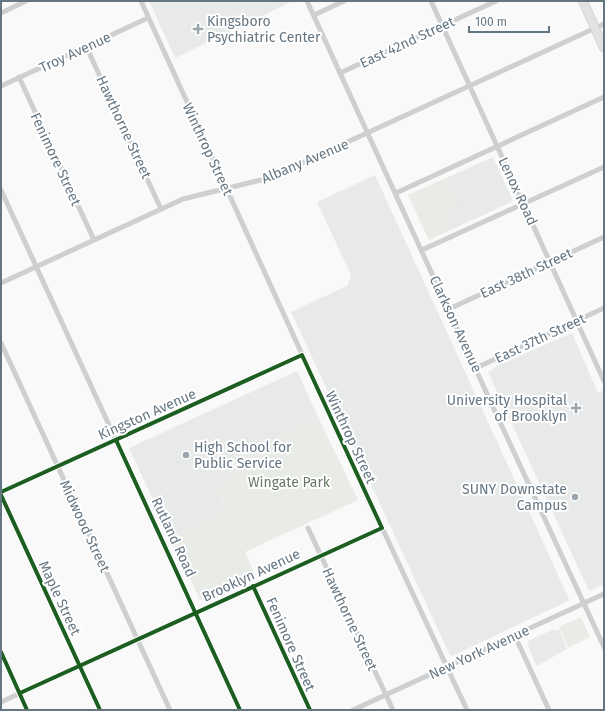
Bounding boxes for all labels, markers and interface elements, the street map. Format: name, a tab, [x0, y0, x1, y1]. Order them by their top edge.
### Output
scale bar	[469, 8, 549, 34]
place label: Kingsboro Psychiatric Center	[207, 13, 321, 46]
street label: East 42nd Street	[357, 13, 458, 72]
text: 100 m	[475, 15, 507, 29]
marker: Kingsboro Psychiatric Center	[192, 23, 204, 35]
street label: Troy Avenue	[37, 28, 114, 76]
street label: Hawthorne Street	[92, 73, 155, 182]
street label: Winthrop Street	[179, 100, 237, 199]
street label: Fenimore Street	[27, 110, 85, 209]
street label: Albany Avenue	[259, 135, 351, 187]
street label: Lenox Road	[494, 154, 541, 228]
street label: East 38th Street	[477, 244, 576, 302]
street label: Clarkson Avenue	[426, 273, 485, 375]
street label: East 37th Street	[492, 310, 589, 367]
street label: Kingston Avenue	[96, 385, 199, 444]
street label: Winthrop Street	[322, 388, 380, 487]
place label: University Hospital of Brooklyn	[447, 392, 567, 425]
marker: University Hospital of Brooklyn	[570, 402, 582, 414]
place label: High School for Public Service	[194, 439, 292, 472]
marker: High School for Public Service	[181, 450, 191, 460]
park label: Wingate Park	[248, 474, 331, 491]
street label: Midwood Street	[56, 477, 114, 576]
place label: SUNY Downstate Campus	[462, 481, 567, 514]
marker: SUNY Downstate Campus	[570, 492, 580, 502]
street label: Rutland Road	[148, 495, 199, 580]
street label: Brooklyn Avenue	[199, 545, 303, 606]
street label: Maple Street	[35, 558, 85, 639]
street label: Hawthorne Street	[318, 565, 381, 674]
street label: Fenimore Street	[262, 595, 319, 694]
street label: New York Avenue	[426, 622, 532, 683]

